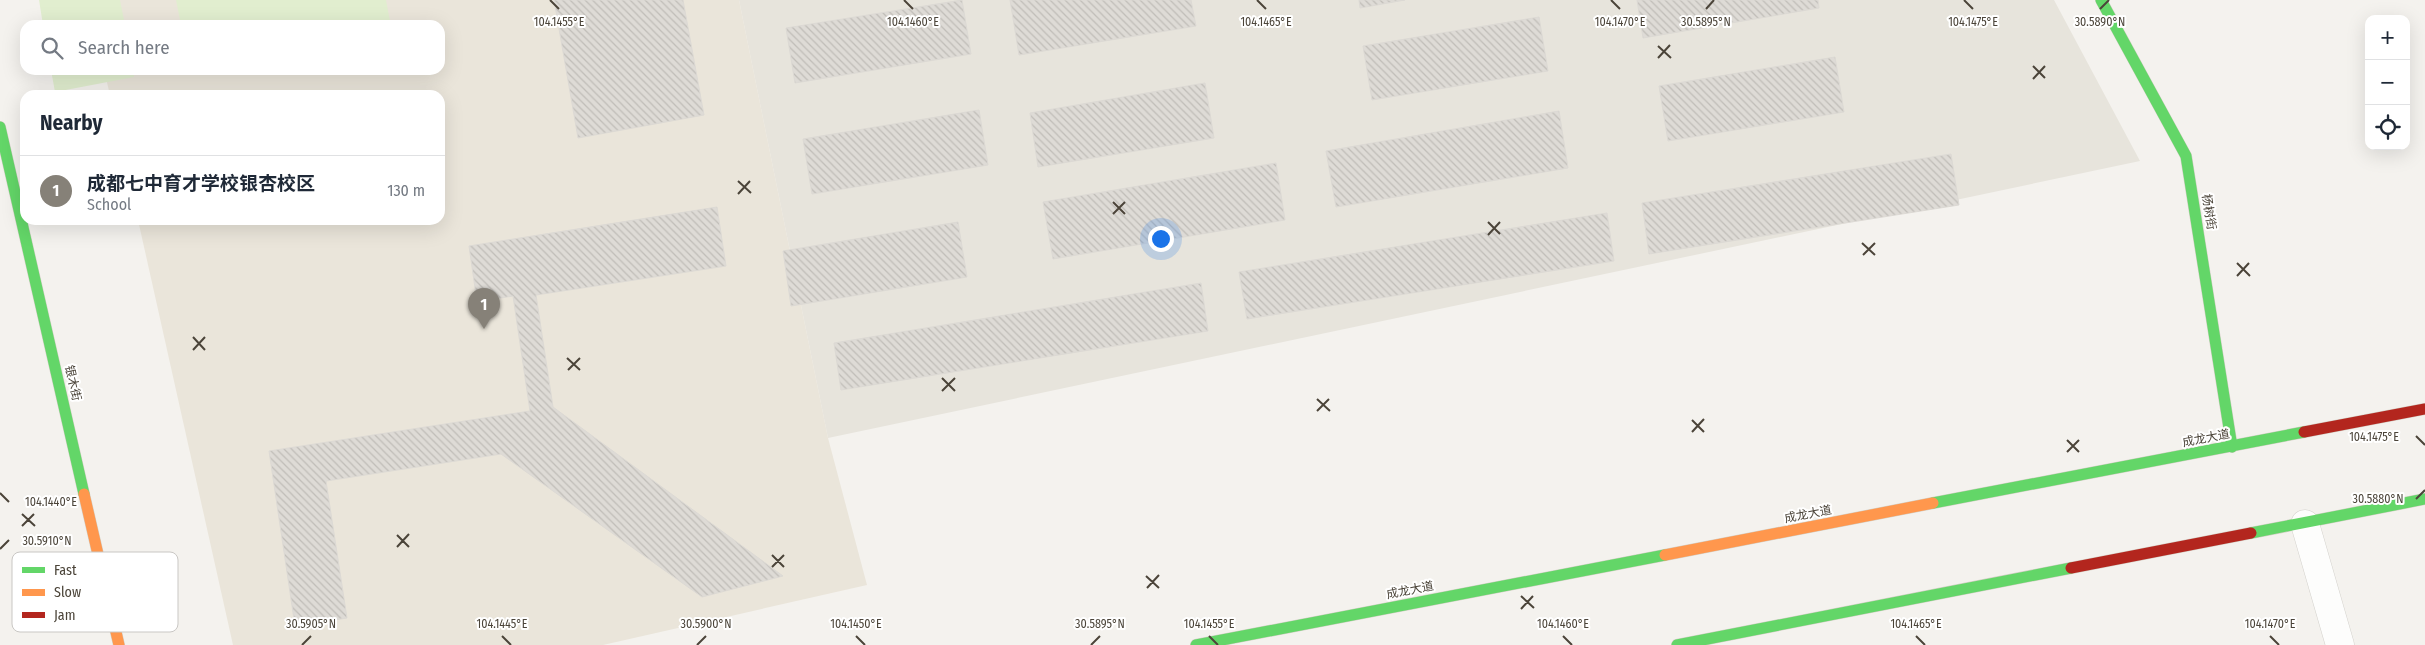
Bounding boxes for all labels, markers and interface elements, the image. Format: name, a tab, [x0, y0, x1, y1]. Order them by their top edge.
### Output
text: 104.1455°E	[534, 15, 585, 29]
text: 104.1460°E	[887, 15, 939, 29]
text: 104.1465°E	[1240, 15, 1292, 29]
text: 104.1470°E	[1595, 15, 1646, 29]
text: 30.5895°N	[1681, 15, 1731, 29]
text: 104.1475°E	[1948, 15, 1998, 29]
text: 30.5890°N	[2075, 15, 2125, 29]
map controls	[2365, 15, 2410, 150]
button: +	[2365, 15, 2410, 60]
search box	[20, 20, 445, 75]
icon: search	[38, 34, 66, 62]
text: Search here	[78, 36, 170, 59]
button: −	[2365, 60, 2410, 105]
button: locate	[2365, 105, 2410, 150]
text: Nearby	[40, 110, 102, 136]
text: 成都七中育才学校银杏校区	[87, 172, 315, 195]
text: 1	[53, 181, 59, 200]
text: 130 m	[387, 181, 425, 200]
street label: 杨树街	[2199, 193, 2219, 231]
text: School	[87, 195, 131, 214]
your location	[1148, 226, 1174, 252]
pin: 1	[468, 288, 500, 329]
street label: 银木街	[62, 364, 84, 402]
street label: 成龙大道	[2181, 427, 2231, 449]
text: 104.1475°E	[2349, 430, 2399, 444]
text: 30.5880°N	[2352, 492, 2404, 506]
text: 104.1440°E	[25, 495, 77, 509]
street label: 成龙大道	[1783, 503, 1833, 525]
text: 30.5910°N	[22, 534, 72, 548]
legend	[12, 552, 178, 632]
text: Fast	[54, 562, 77, 579]
street label: 成龙大道	[1385, 579, 1435, 601]
text: Slow	[54, 584, 81, 601]
text: Jam	[54, 607, 75, 624]
text: 30.5905°N	[286, 617, 336, 631]
text: 104.1445°E	[477, 617, 528, 631]
text: 30.5900°N	[681, 617, 731, 631]
text: 104.1450°E	[830, 617, 882, 631]
text: 30.5895°N	[1075, 617, 1125, 631]
text: 104.1455°E	[1184, 617, 1235, 631]
text: 104.1460°E	[1537, 617, 1589, 631]
text: 104.1465°E	[1890, 617, 1942, 631]
text: 104.1470°E	[2245, 617, 2296, 631]

